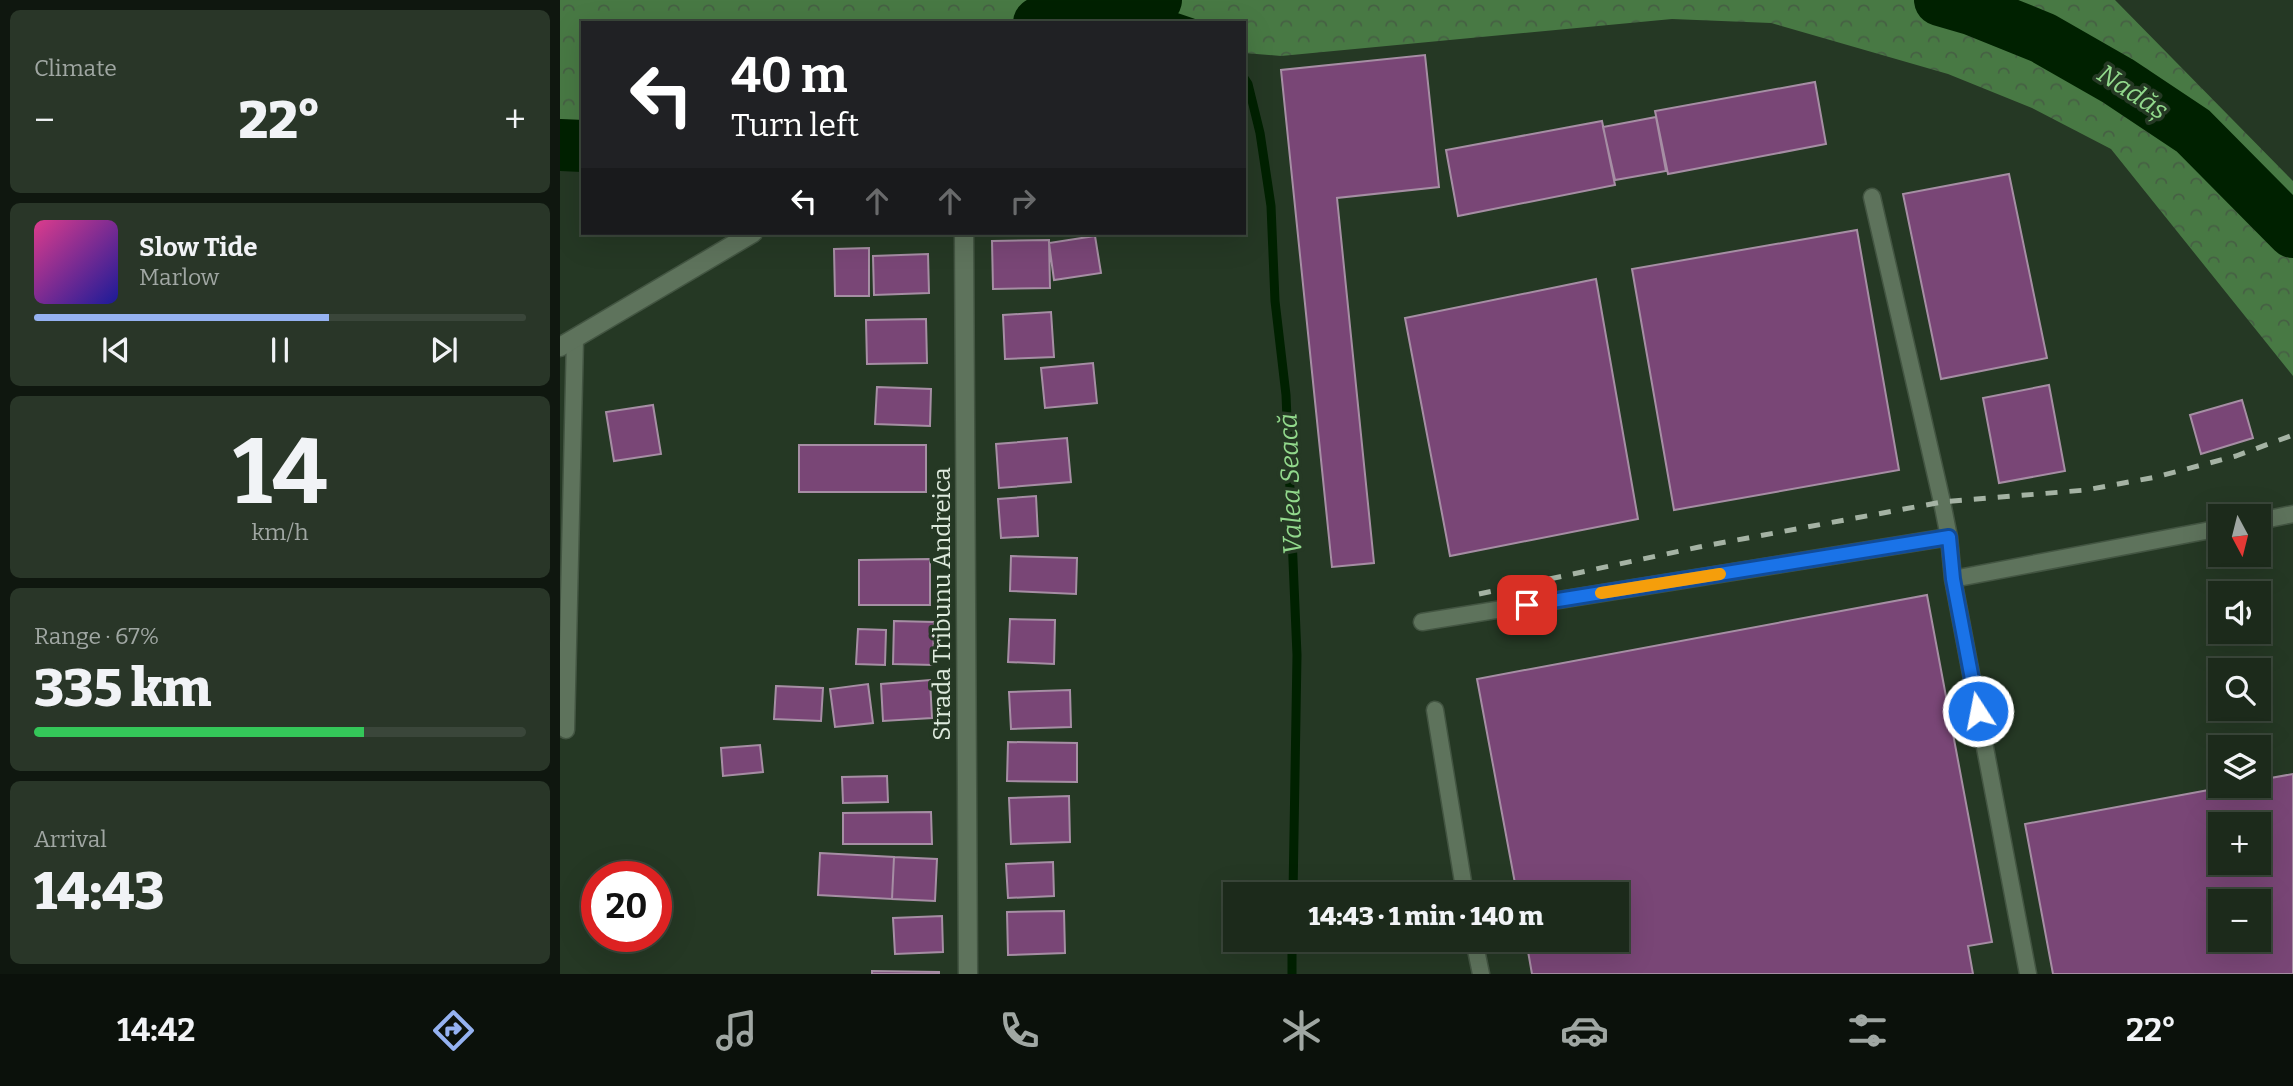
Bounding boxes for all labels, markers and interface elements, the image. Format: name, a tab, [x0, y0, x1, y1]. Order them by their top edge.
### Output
text: 40 m	[731, 46, 848, 105]
icon: left	[616, 49, 707, 140]
text: Climate	[34, 54, 117, 82]
water label: Nadăș	[2092, 58, 2174, 127]
text: 22°	[238, 89, 321, 152]
text: −	[34, 97, 55, 143]
text: +	[504, 97, 526, 143]
text: Turn left	[731, 106, 859, 144]
icon: left	[785, 182, 823, 220]
icon: ahead	[858, 182, 896, 220]
icon: ahead	[931, 182, 969, 220]
icon: right	[1004, 182, 1042, 220]
text: Slow Tide	[139, 232, 258, 263]
text: Marlow	[139, 263, 219, 291]
icon: previous	[97, 331, 135, 369]
icon: pause	[261, 331, 299, 369]
icon: next	[425, 331, 463, 369]
water label: Valea Seacă	[1273, 413, 1308, 555]
text: 14	[233, 418, 327, 527]
street label: Strada Tribunu Andreica	[928, 467, 956, 741]
north arrow	[2208, 504, 2272, 567]
map controls	[2208, 504, 2271, 952]
text: km/h	[252, 518, 308, 546]
pin	[1497, 575, 1557, 635]
button: sound	[2208, 581, 2271, 644]
icon: arrive	[1508, 586, 1546, 624]
text: Range · 67%	[34, 622, 159, 650]
text: 335 km	[34, 657, 212, 720]
button: search	[2208, 658, 2271, 721]
position arrow	[1941, 674, 2015, 748]
button: layers	[2208, 735, 2271, 798]
button: +	[2208, 812, 2271, 875]
text: Arrival	[34, 825, 107, 853]
text: 14:43	[34, 860, 164, 923]
speed limit sign: 20	[581, 861, 672, 952]
button: −	[2208, 889, 2271, 952]
text: 14:43 · 1 min · 140 m	[1308, 901, 1544, 932]
icon: directions	[429, 1006, 478, 1055]
icon: music	[712, 1006, 761, 1055]
icon: phone	[995, 1006, 1044, 1055]
icon: climate	[1277, 1006, 1326, 1055]
icon: car	[1560, 1006, 1609, 1055]
icon: filters	[1843, 1006, 1892, 1055]
text: 14:42	[117, 1011, 195, 1049]
text: 22°	[2126, 1011, 2176, 1049]

